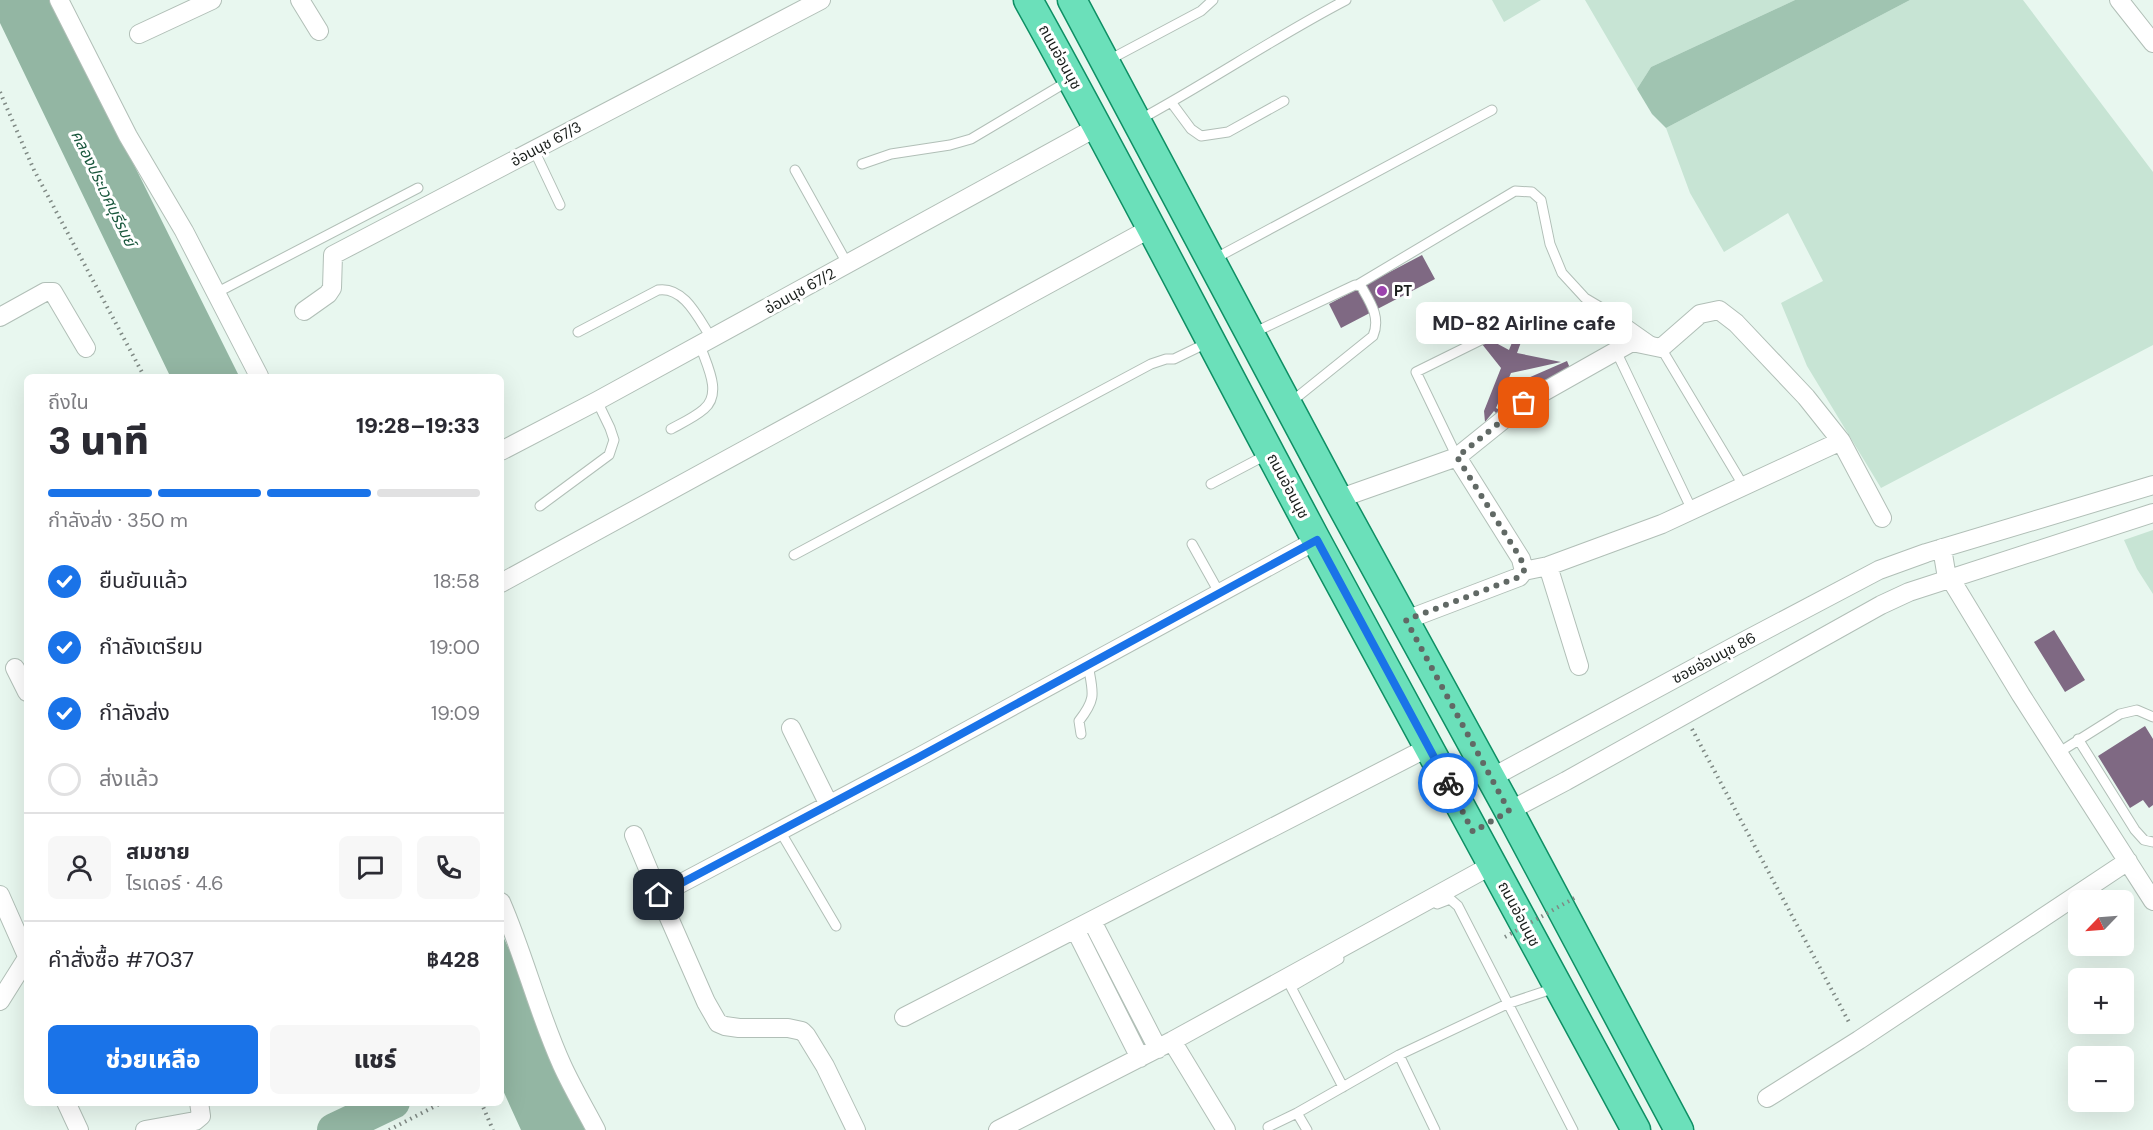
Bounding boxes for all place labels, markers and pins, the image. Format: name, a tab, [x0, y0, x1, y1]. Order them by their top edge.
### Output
place label: PT	[1394, 281, 1412, 301]
marker: PT	[1375, 284, 1389, 298]
callout: MD-82 Airline cafe	[1416, 301, 1632, 343]
pin	[1498, 377, 1549, 428]
pin	[633, 869, 684, 920]

